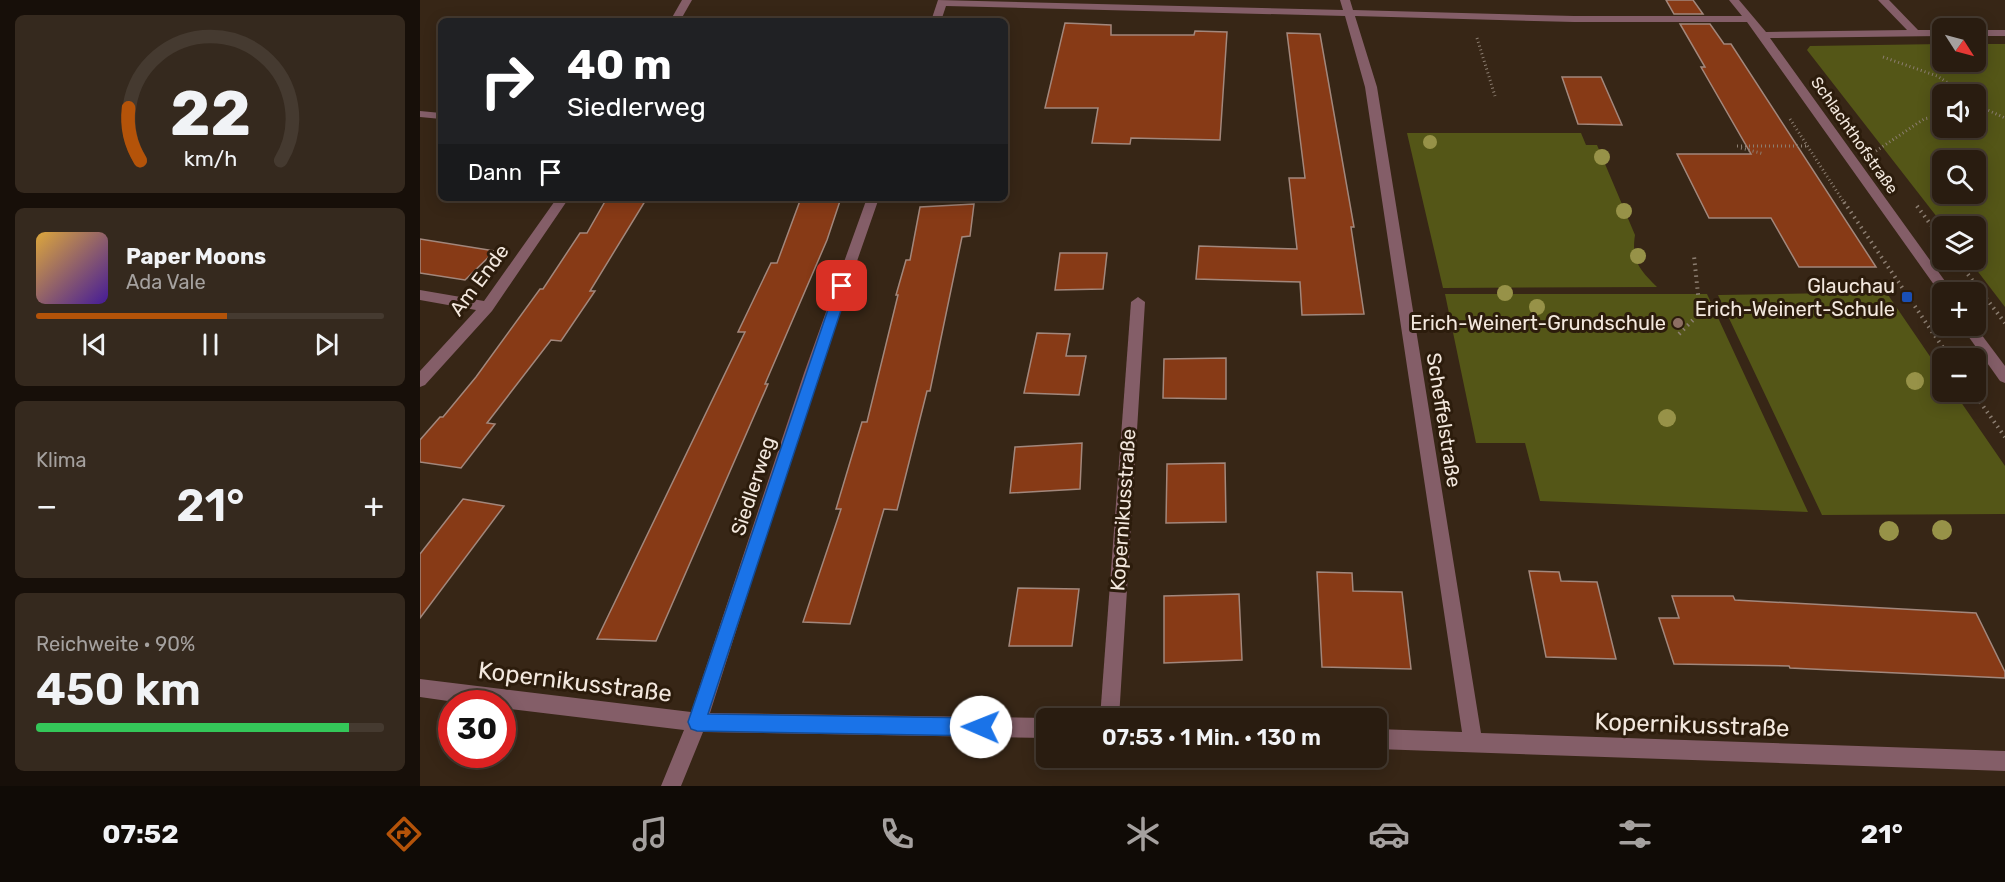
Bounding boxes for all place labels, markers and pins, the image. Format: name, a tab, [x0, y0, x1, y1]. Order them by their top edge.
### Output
pin	[816, 260, 867, 311]
place label: Glauchau Erich-Weinert-Schule	[1695, 274, 1895, 321]
marker: Glauchau Erich-Weinert-Schule	[1900, 290, 1914, 304]
place label: Erich-Weinert-Grundschule	[1410, 311, 1666, 335]
marker: Erich-Weinert-Grundschule	[1671, 316, 1685, 330]

